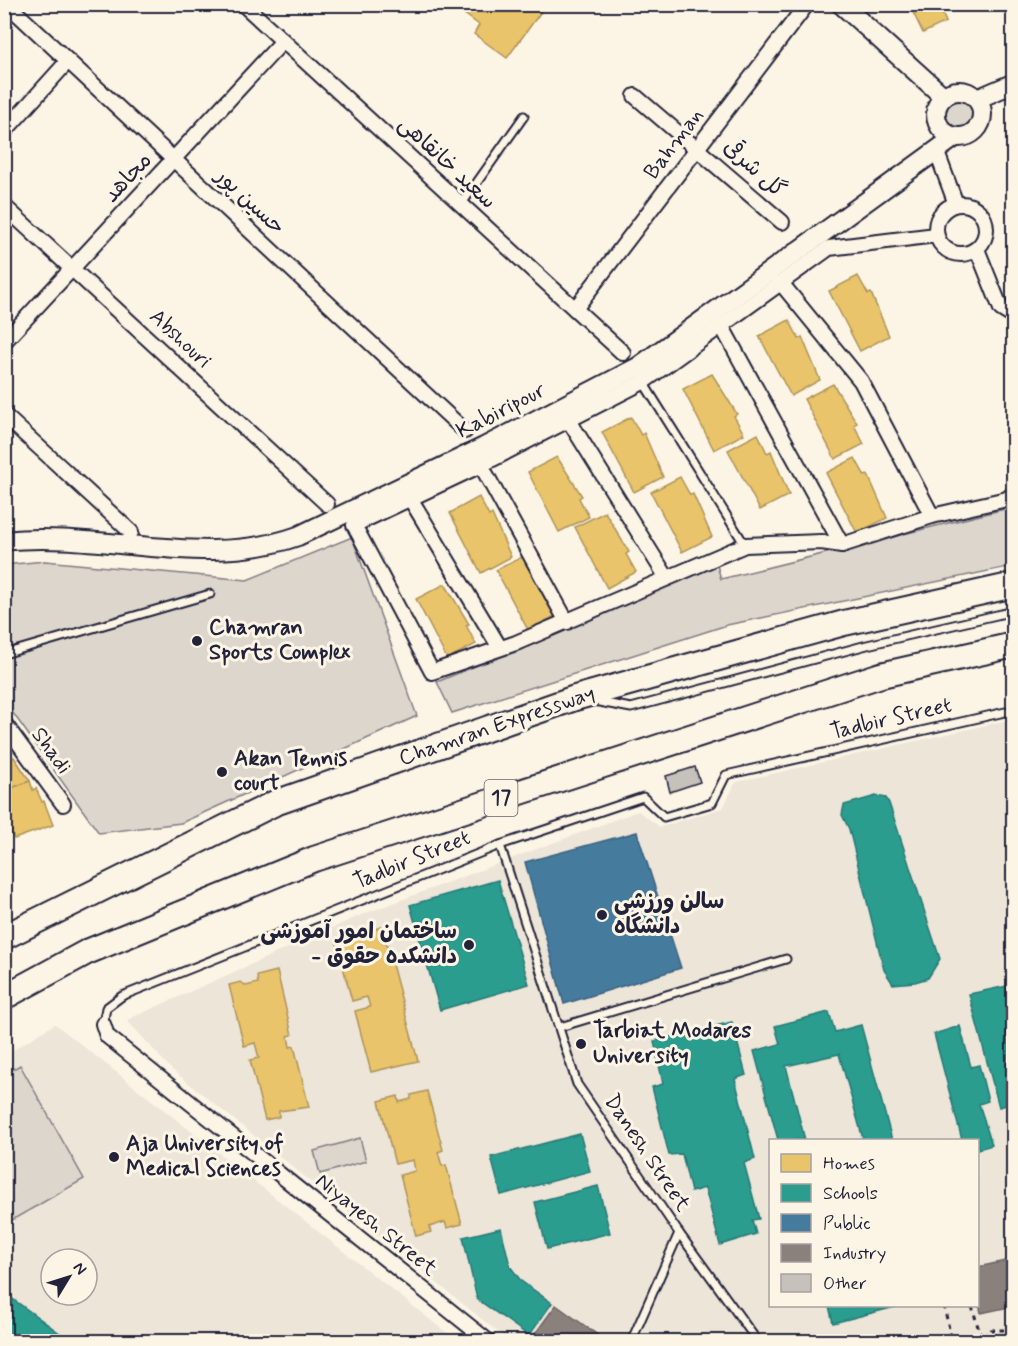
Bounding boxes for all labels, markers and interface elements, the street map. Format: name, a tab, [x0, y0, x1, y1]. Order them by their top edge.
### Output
street label: Bahman	[638, 103, 710, 185]
street label: سعید خانقاهی	[392, 110, 502, 216]
street label: گل شرقی	[717, 133, 792, 204]
street label: مجاهد	[98, 147, 158, 209]
street label: حسین پور	[208, 161, 291, 241]
street label: Abshouri	[143, 303, 217, 375]
street label: Kabiripour	[452, 376, 551, 445]
place label: Chamran Sports Complex	[209, 614, 351, 667]
marker: Chamran Sports Complex	[190, 634, 204, 648]
street label: Chamran Expressway	[395, 679, 599, 773]
street label: Tadbir Street	[828, 691, 954, 747]
street label: Shadi	[25, 722, 77, 780]
place label: Akan Tennis court	[234, 745, 347, 798]
marker: Akan Tennis court	[215, 765, 229, 779]
road number: 17	[484, 780, 518, 816]
street label: Tadbir Street	[349, 824, 475, 896]
place label: سالن ورزشی دانشگاه	[614, 888, 724, 941]
marker: سالن ورزشی دانشگاه	[595, 908, 609, 922]
place label: ساختمان امور آموزشی - دانشکده حقوق	[261, 918, 457, 971]
marker: ساختمان امور آموزشی - دانشکده حقوق	[462, 938, 476, 952]
place label: Tarbiat Modares University	[593, 1017, 752, 1070]
marker: Tarbiat Modares University	[574, 1037, 588, 1051]
street label: Danesh Street	[597, 1089, 697, 1217]
place label: Aja University of Medical Sciences	[126, 1130, 284, 1183]
legend	[769, 1139, 979, 1307]
marker: Aja University of Medical Sciences	[107, 1150, 121, 1164]
text: Homes	[823, 1152, 875, 1176]
street label: Niyayesh Street	[309, 1167, 443, 1283]
text: Schools	[823, 1182, 878, 1206]
text: Public	[823, 1212, 871, 1236]
text: Industry	[823, 1242, 886, 1266]
north arrow	[39, 1247, 99, 1307]
text: N	[68, 1258, 91, 1279]
text: Other	[823, 1272, 867, 1296]

